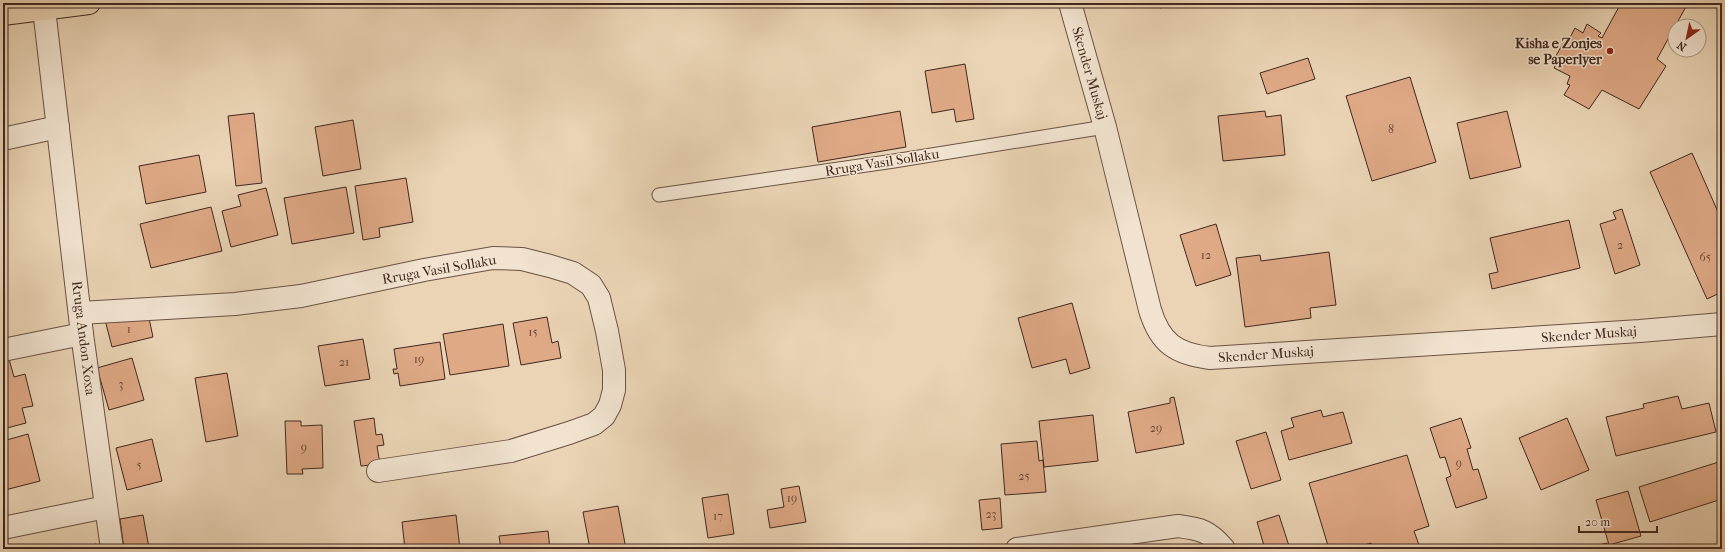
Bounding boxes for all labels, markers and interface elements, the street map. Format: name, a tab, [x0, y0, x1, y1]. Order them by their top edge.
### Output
north arrow	[1667, 18, 1707, 58]
street label: Skender Muskaj	[1068, 25, 1111, 121]
place label: Kisha e Zonjes se Paperlyer	[1515, 35, 1603, 68]
text: N	[1674, 38, 1689, 54]
marker: Kisha e Zonjes se Paperlyer	[1605, 46, 1615, 56]
house number: 8	[1388, 122, 1394, 136]
street label: Rruga Vasil Sollaku	[824, 145, 941, 180]
house number: 2	[1617, 238, 1623, 252]
house number: 12	[1201, 248, 1211, 262]
house number: 65	[1699, 250, 1711, 264]
street label: Rruga Vasil Sollaku	[381, 251, 498, 288]
street label: Rruga Andon Xoxa	[68, 280, 99, 397]
house number: 1	[127, 322, 131, 336]
street label: Skender Muskaj	[1541, 323, 1637, 346]
house number: 15	[528, 325, 538, 339]
street label: Skender Muskaj	[1218, 343, 1314, 366]
house number: 19	[414, 352, 424, 366]
house number: 21	[339, 355, 349, 369]
house number: 3	[119, 377, 124, 391]
house number: 29	[1150, 421, 1162, 435]
house number: 9	[301, 440, 307, 454]
house number: 9	[1456, 456, 1462, 470]
house number: 5	[136, 458, 142, 472]
house number: 25	[1018, 469, 1030, 483]
house number: 19	[787, 491, 797, 505]
house number: 23	[985, 507, 997, 521]
scale bar	[1579, 508, 1657, 534]
house number: 17	[713, 509, 723, 523]
text: 20 m	[1585, 515, 1610, 529]

